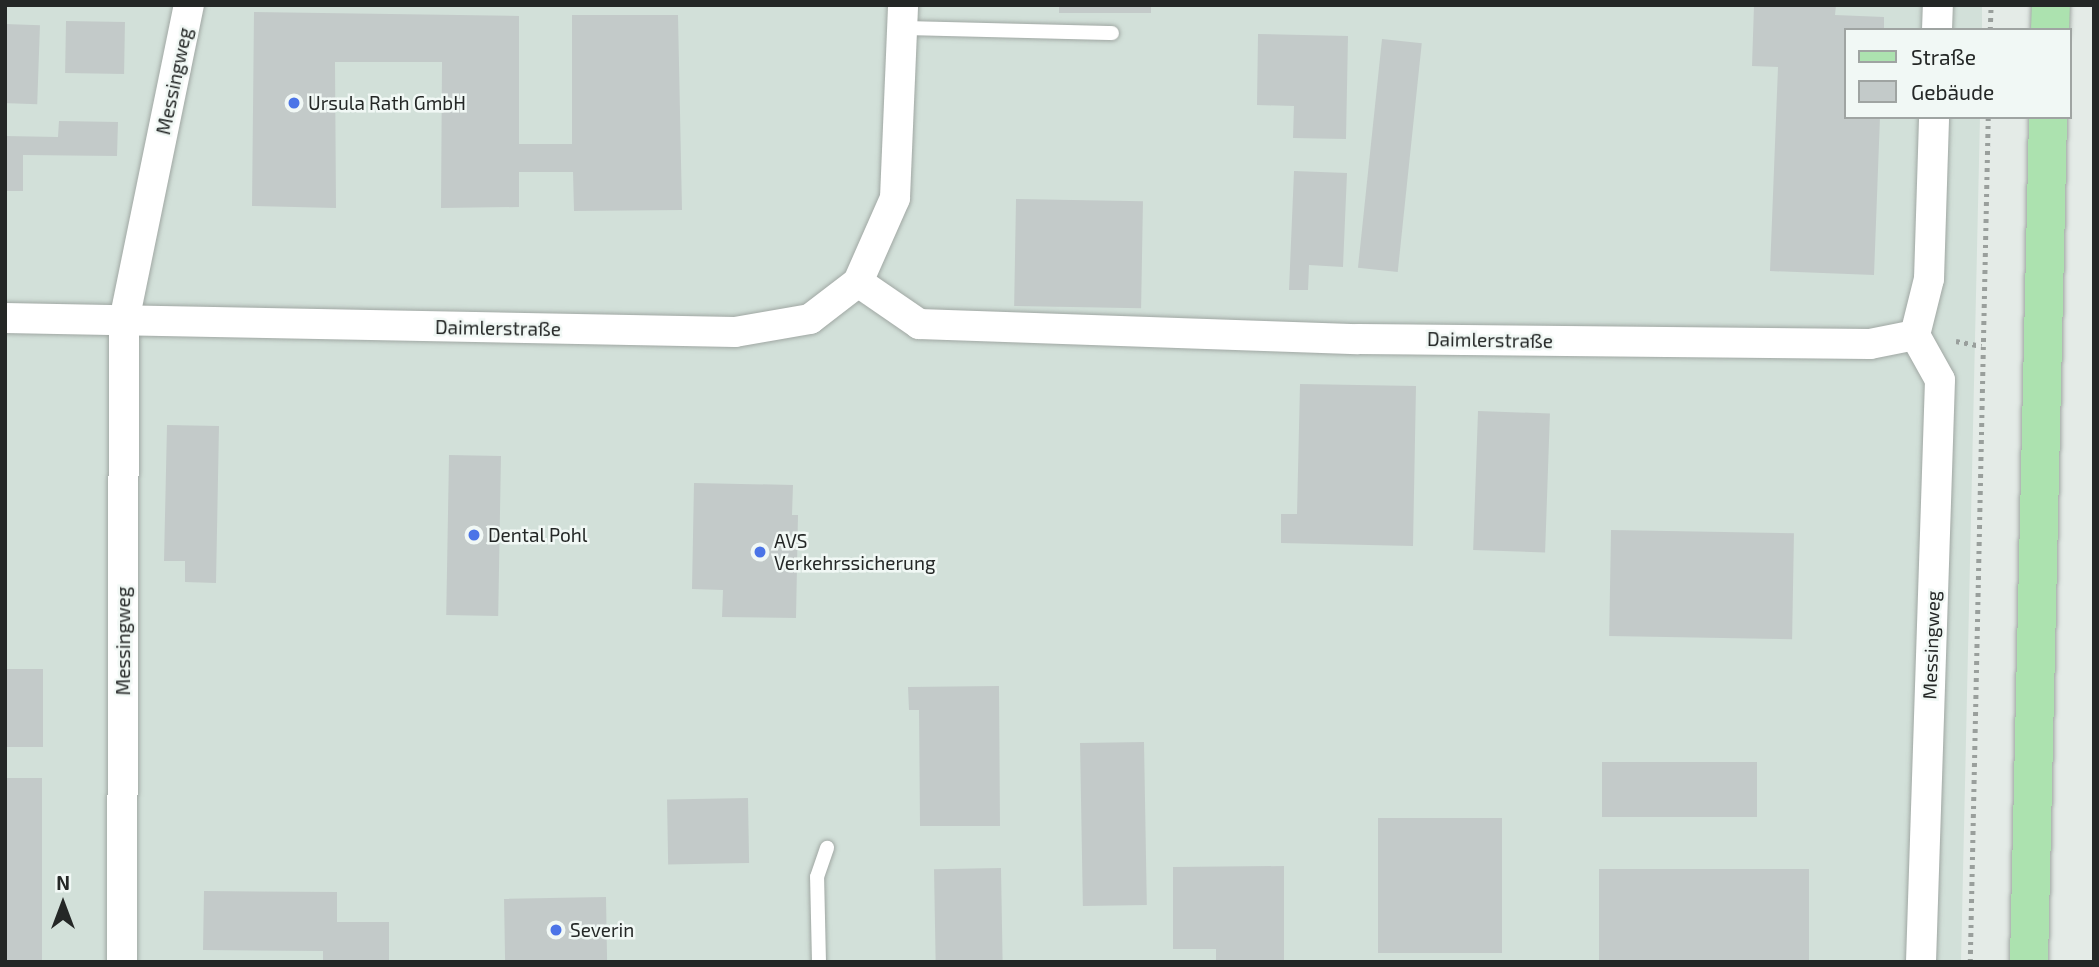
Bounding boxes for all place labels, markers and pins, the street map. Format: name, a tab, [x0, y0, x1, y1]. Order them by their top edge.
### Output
place label: Ursula Rath GmbH	[308, 92, 466, 114]
marker: Ursula Rath GmbH	[286, 95, 302, 111]
place label: Dental Pohl	[488, 524, 588, 546]
marker: Dental Pohl	[466, 527, 482, 543]
place label: AVS Verkehrssicherung	[774, 530, 936, 574]
marker: AVS Verkehrssicherung	[752, 544, 768, 560]
place label: Severin	[570, 919, 634, 941]
marker: Severin	[548, 922, 564, 938]

